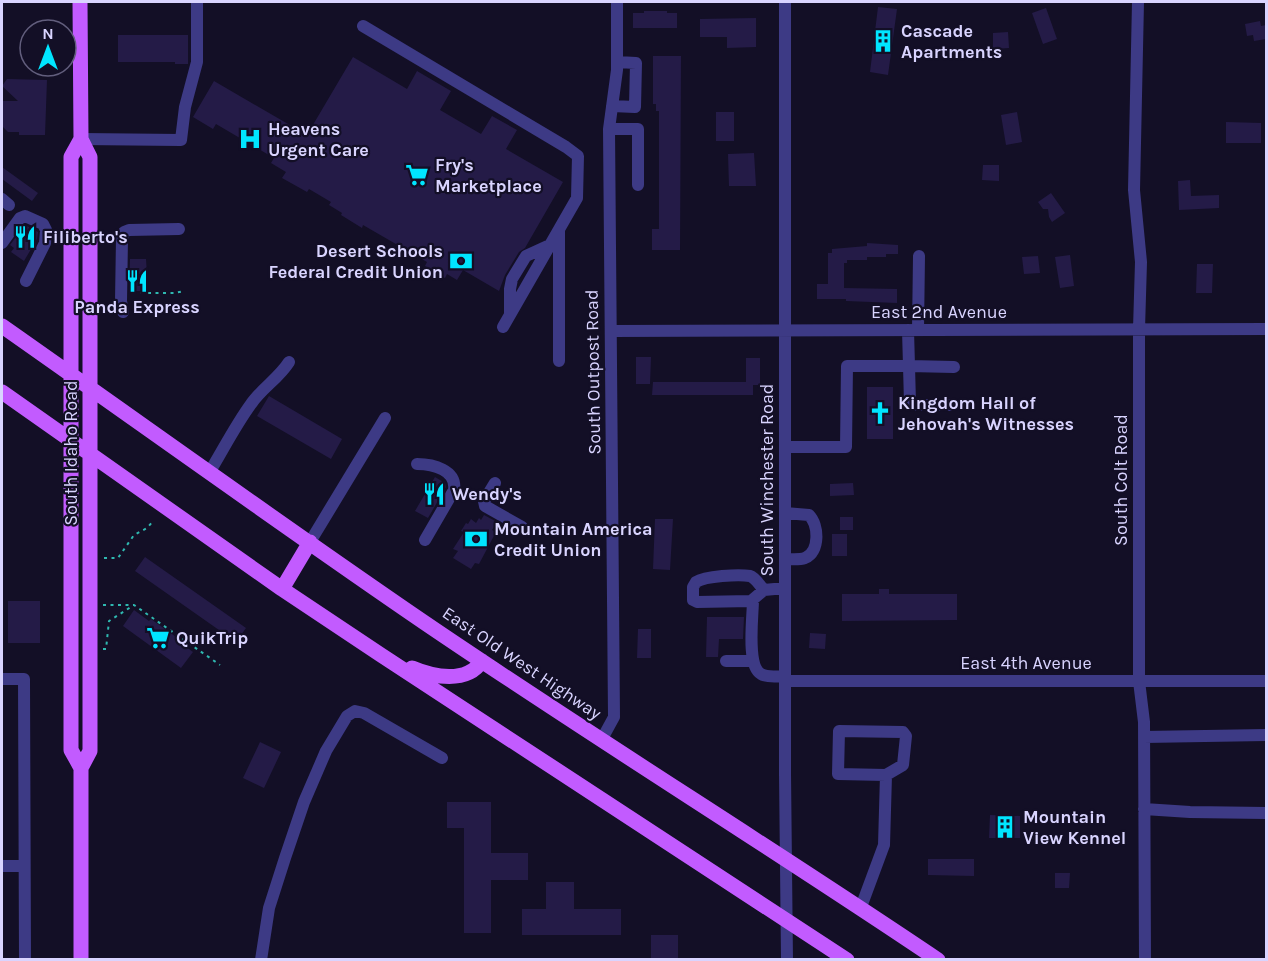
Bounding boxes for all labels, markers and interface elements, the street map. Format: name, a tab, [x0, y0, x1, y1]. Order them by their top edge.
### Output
north arrow	[18, 18, 78, 78]
place label: Cascade Apartments	[901, 20, 1002, 63]
text: N	[42, 24, 54, 43]
building icon: Cascade Apartments	[870, 28, 896, 54]
place label: Heavens Urgent Care	[268, 118, 369, 161]
hospital icon: Heavens Urgent Care	[237, 126, 263, 152]
place label: Fry's Marketplace	[435, 154, 542, 197]
supermarket icon: Fry's Marketplace	[404, 162, 430, 188]
restaurant icon: Filiberto's	[12, 224, 38, 250]
place label: Filiberto's	[43, 226, 128, 248]
place label: Desert Schools Federal Credit Union	[268, 240, 443, 283]
bank icon: Desert Schools Federal Credit Union	[448, 248, 474, 274]
restaurant icon: Panda Express	[124, 268, 150, 294]
street label: South Outpost Road	[581, 289, 605, 455]
place label: Panda Express	[74, 296, 200, 318]
street label: East 2nd Avenue	[871, 301, 1007, 323]
street label: South Idaho Road	[60, 380, 82, 526]
street label: South Winchester Road	[756, 384, 778, 576]
place label: Kingdom Hall of Jehovah's Witnesses	[898, 392, 1074, 435]
church icon: Kingdom Hall of Jehovah's Witnesses	[867, 400, 893, 426]
street label: South Colt Road	[1110, 414, 1132, 546]
restaurant icon: Wendy's	[421, 481, 447, 507]
place label: Wendy's	[452, 483, 522, 505]
place label: Mountain America Credit Union	[494, 518, 653, 561]
bank icon: Mountain America Credit Union	[463, 526, 489, 552]
street label: East Old West Highway	[438, 602, 606, 725]
supermarket icon: QuikTrip	[145, 625, 171, 651]
place label: QuikTrip	[176, 627, 248, 649]
street label: East 4th Avenue	[960, 652, 1092, 674]
place label: Mountain View Kennel	[1023, 806, 1126, 849]
building icon: Mountain View Kennel	[992, 814, 1018, 840]

